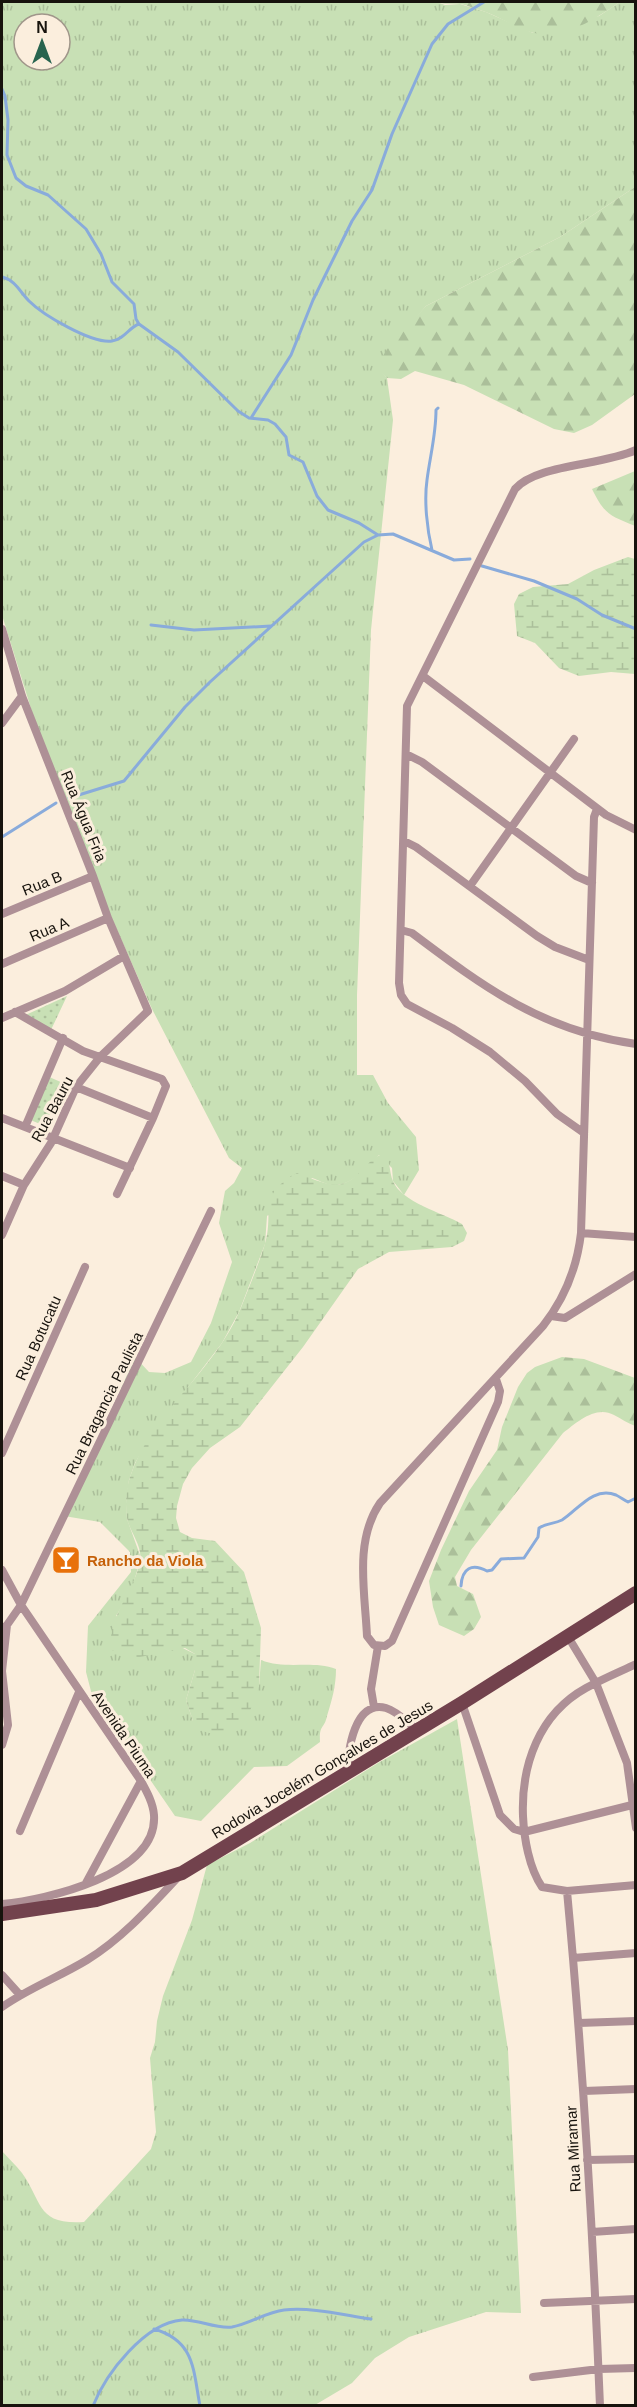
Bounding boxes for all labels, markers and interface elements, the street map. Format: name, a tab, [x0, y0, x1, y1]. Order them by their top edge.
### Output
north arrow	[12, 12, 72, 72]
text: N	[36, 19, 48, 36]
street label: Rua Água Fria	[58, 768, 110, 865]
street label: Rua B	[19, 867, 65, 899]
street label: Rua A	[27, 913, 71, 945]
street label: Rua Bauru	[28, 1073, 76, 1145]
street label: Rua Botucatu	[12, 1293, 64, 1383]
street label: Rua Bragancia Paulista	[62, 1328, 146, 1477]
bar icon: Rancho da Viola	[50, 1544, 82, 1576]
place label: Rancho da Viola	[87, 1552, 204, 1569]
street label: Avenida Piuma	[89, 1688, 160, 1781]
street label: Rodovia Jocelém Gonçalves de Jesus	[209, 1696, 435, 1842]
street label: Rua Miramar	[562, 2105, 584, 2193]

